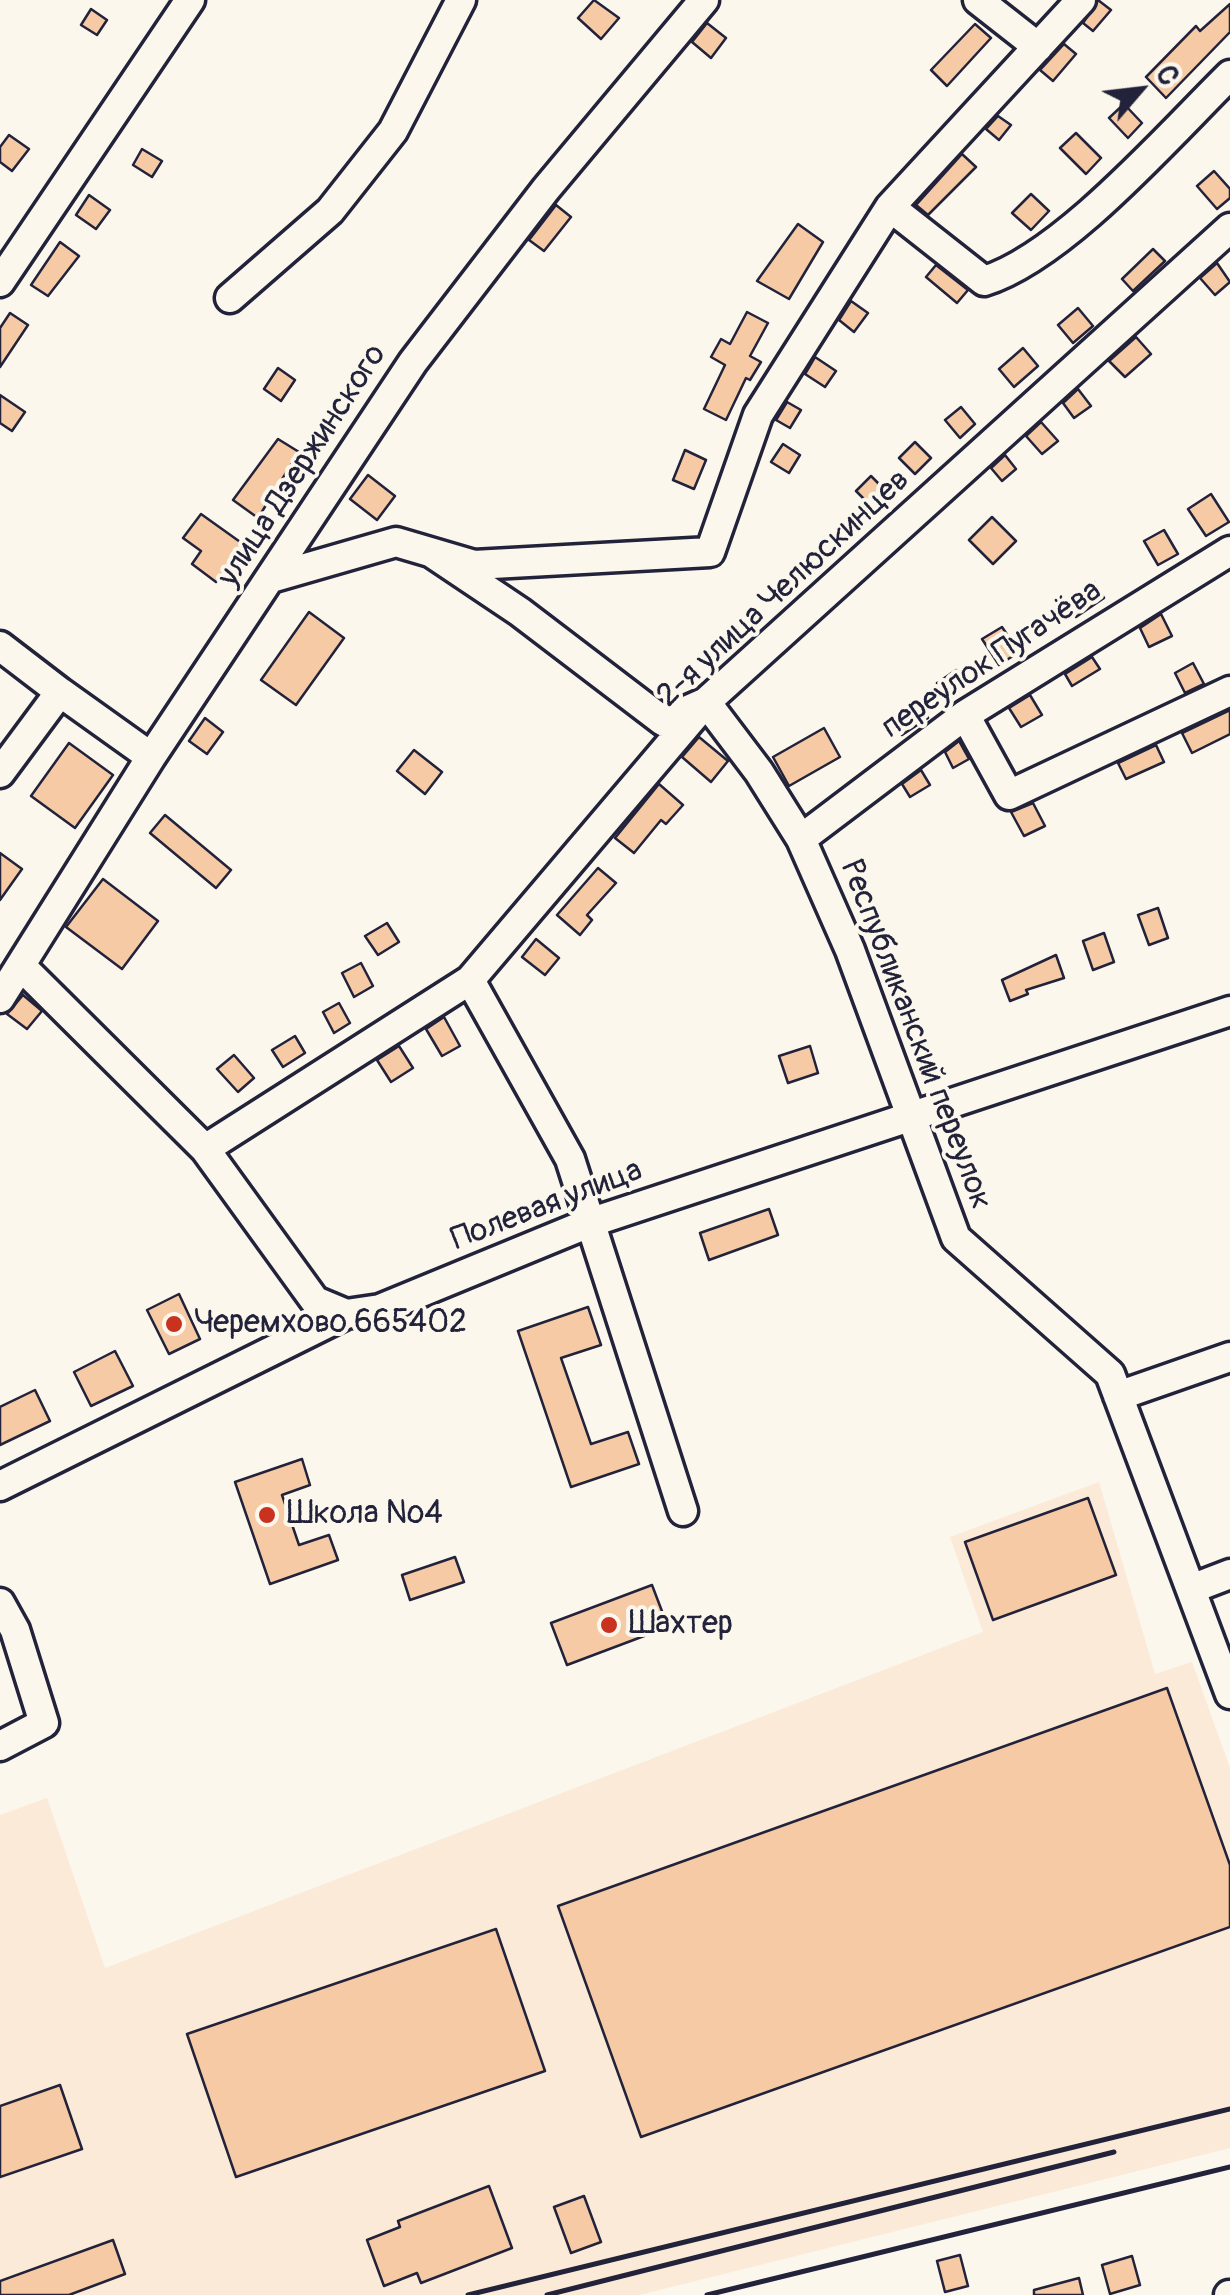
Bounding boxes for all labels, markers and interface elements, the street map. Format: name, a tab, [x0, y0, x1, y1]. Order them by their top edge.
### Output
north arrow	[1090, 40, 1190, 140]
text: С	[1147, 60, 1186, 92]
street label: улица Дзержинского	[210, 338, 396, 594]
street label: 2-я улица Челюскинцев	[650, 462, 918, 716]
street label: переулок Пугачёва	[875, 572, 1109, 748]
street label: Республиканский переулок	[831, 855, 999, 1215]
street label: Полевая улица	[446, 1152, 648, 1260]
place label: Черемхово 665402	[194, 1305, 467, 1343]
marker: Черемхово 665402	[163, 1313, 185, 1335]
place label: Школа №4	[287, 1496, 443, 1534]
marker: Школа №4	[256, 1504, 278, 1526]
place label: Шахтер	[629, 1606, 733, 1644]
marker: Шахтер	[598, 1614, 620, 1636]

